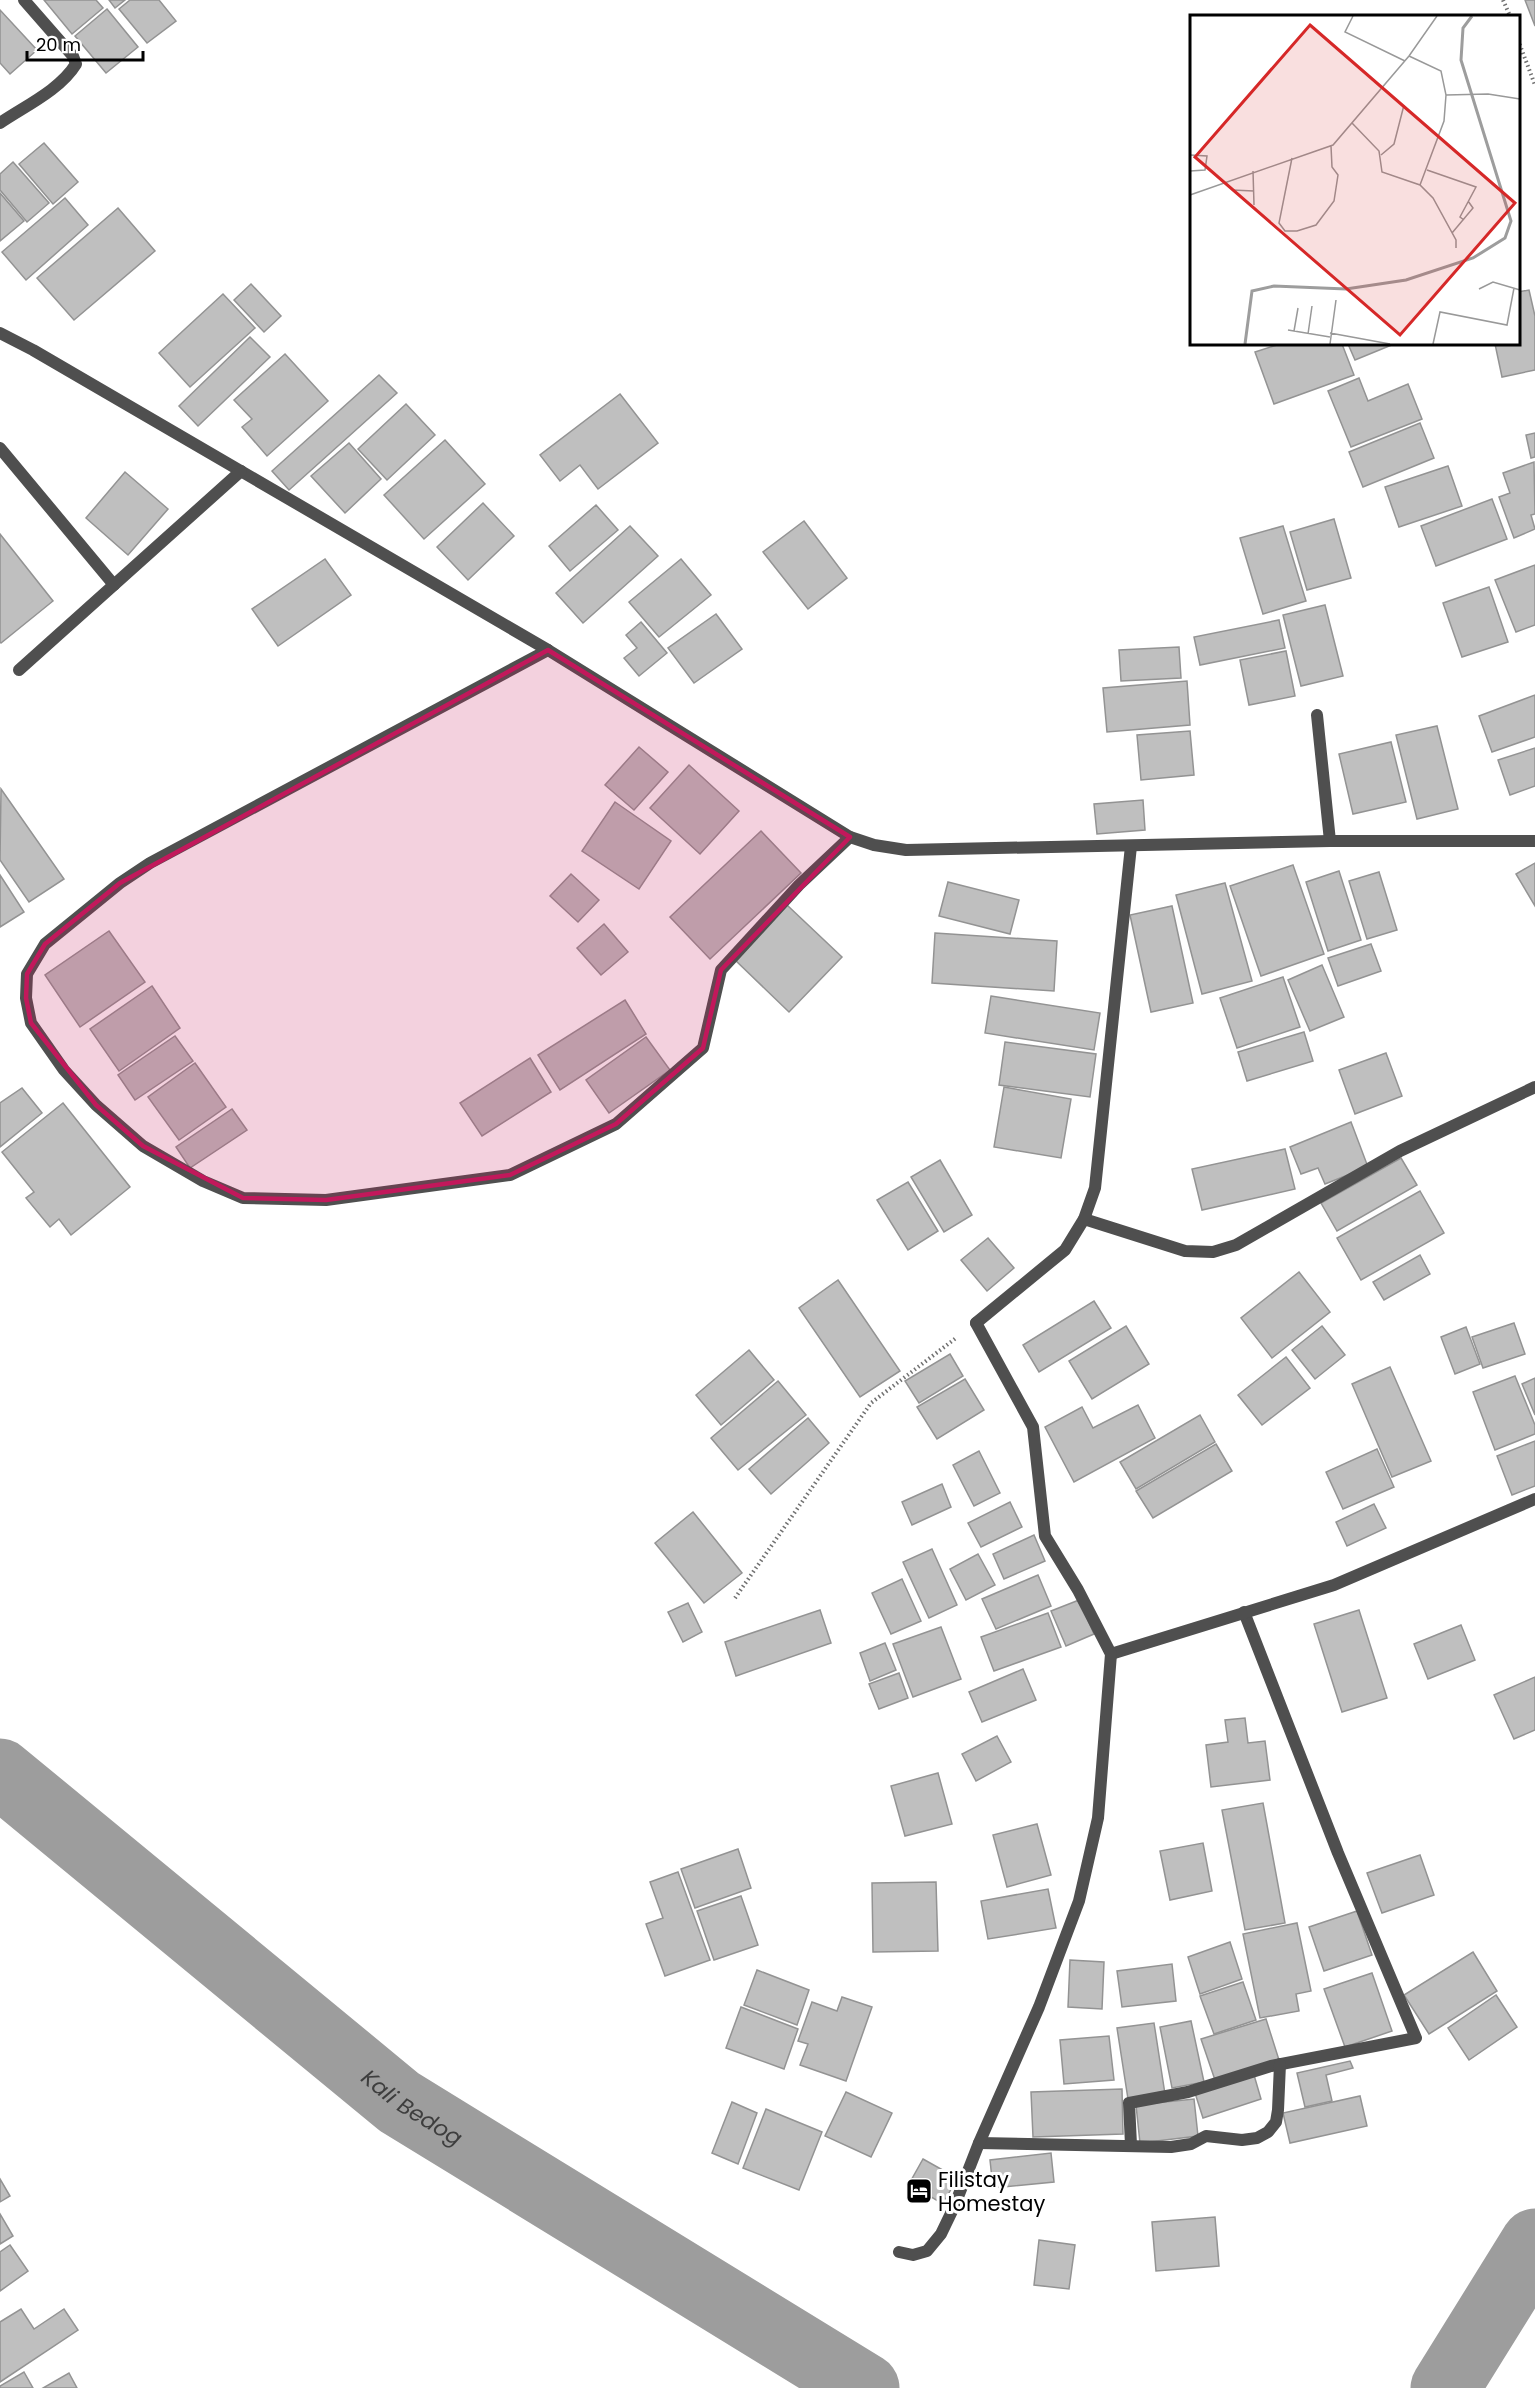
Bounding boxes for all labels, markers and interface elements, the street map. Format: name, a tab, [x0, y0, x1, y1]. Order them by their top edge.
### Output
inset map	[1190, 15, 1520, 345]
scale bar	[27, 24, 142, 62]
text: 20 m	[36, 32, 81, 57]
water label: Kali Bedog	[355, 2062, 469, 2153]
place label: Filistay Homestay	[938, 2165, 1045, 2218]
hotel icon: Filistay Homestay	[904, 2176, 934, 2206]

